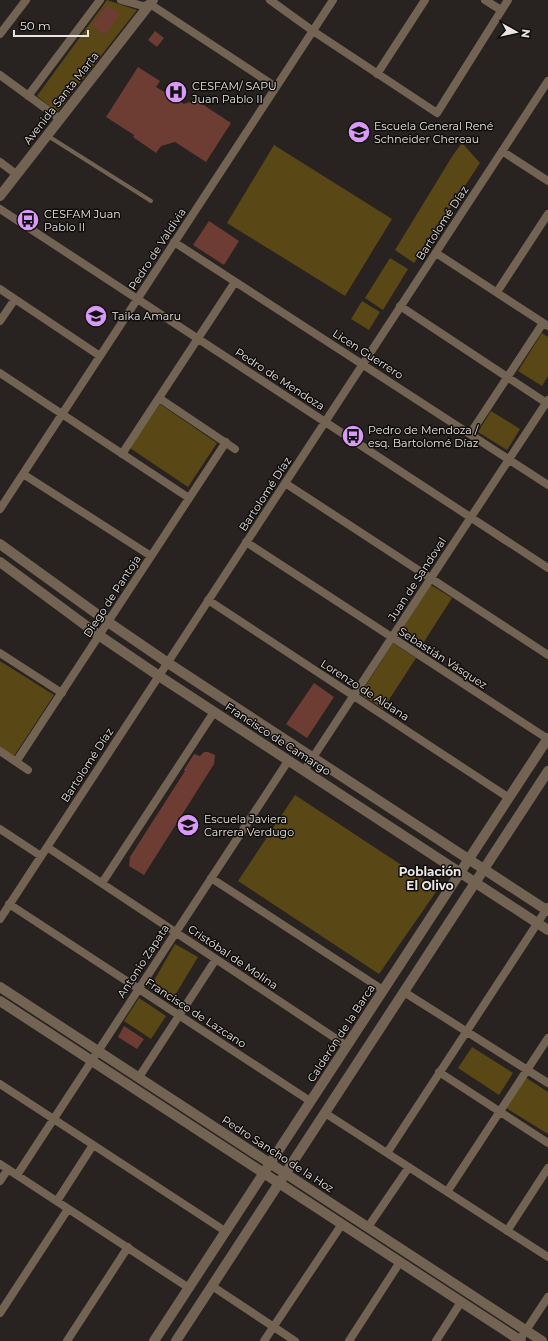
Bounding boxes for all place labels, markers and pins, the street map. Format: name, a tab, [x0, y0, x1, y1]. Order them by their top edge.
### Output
hospital icon: CESFAM/ SAPU Juan Pablo II	[163, 79, 189, 105]
place label: CESFAM/ SAPU Juan Pablo II	[191, 79, 277, 106]
school or university icon: Escuela General René Schneider Chereau	[346, 119, 372, 145]
place label: Escuela General René Schneider Chereau	[374, 119, 494, 146]
bus stop icon: CESFAM Juan Pablo II	[15, 207, 41, 233]
place label: CESFAM Juan Pablo II	[44, 207, 121, 234]
school or university icon: Taika Amaru	[83, 303, 109, 329]
place label: Taika Amaru	[112, 309, 181, 323]
bus stop icon: Pedro de Mendoza / esq. Bartolomé Díaz	[340, 423, 366, 449]
place label: Pedro de Mendoza / esq. Bartolomé Díaz	[368, 423, 480, 450]
school or university icon: Escuela Javiera Carrera Verdugo	[175, 812, 201, 838]
place label: Escuela Javiera Carrera Verdugo	[204, 812, 294, 839]

